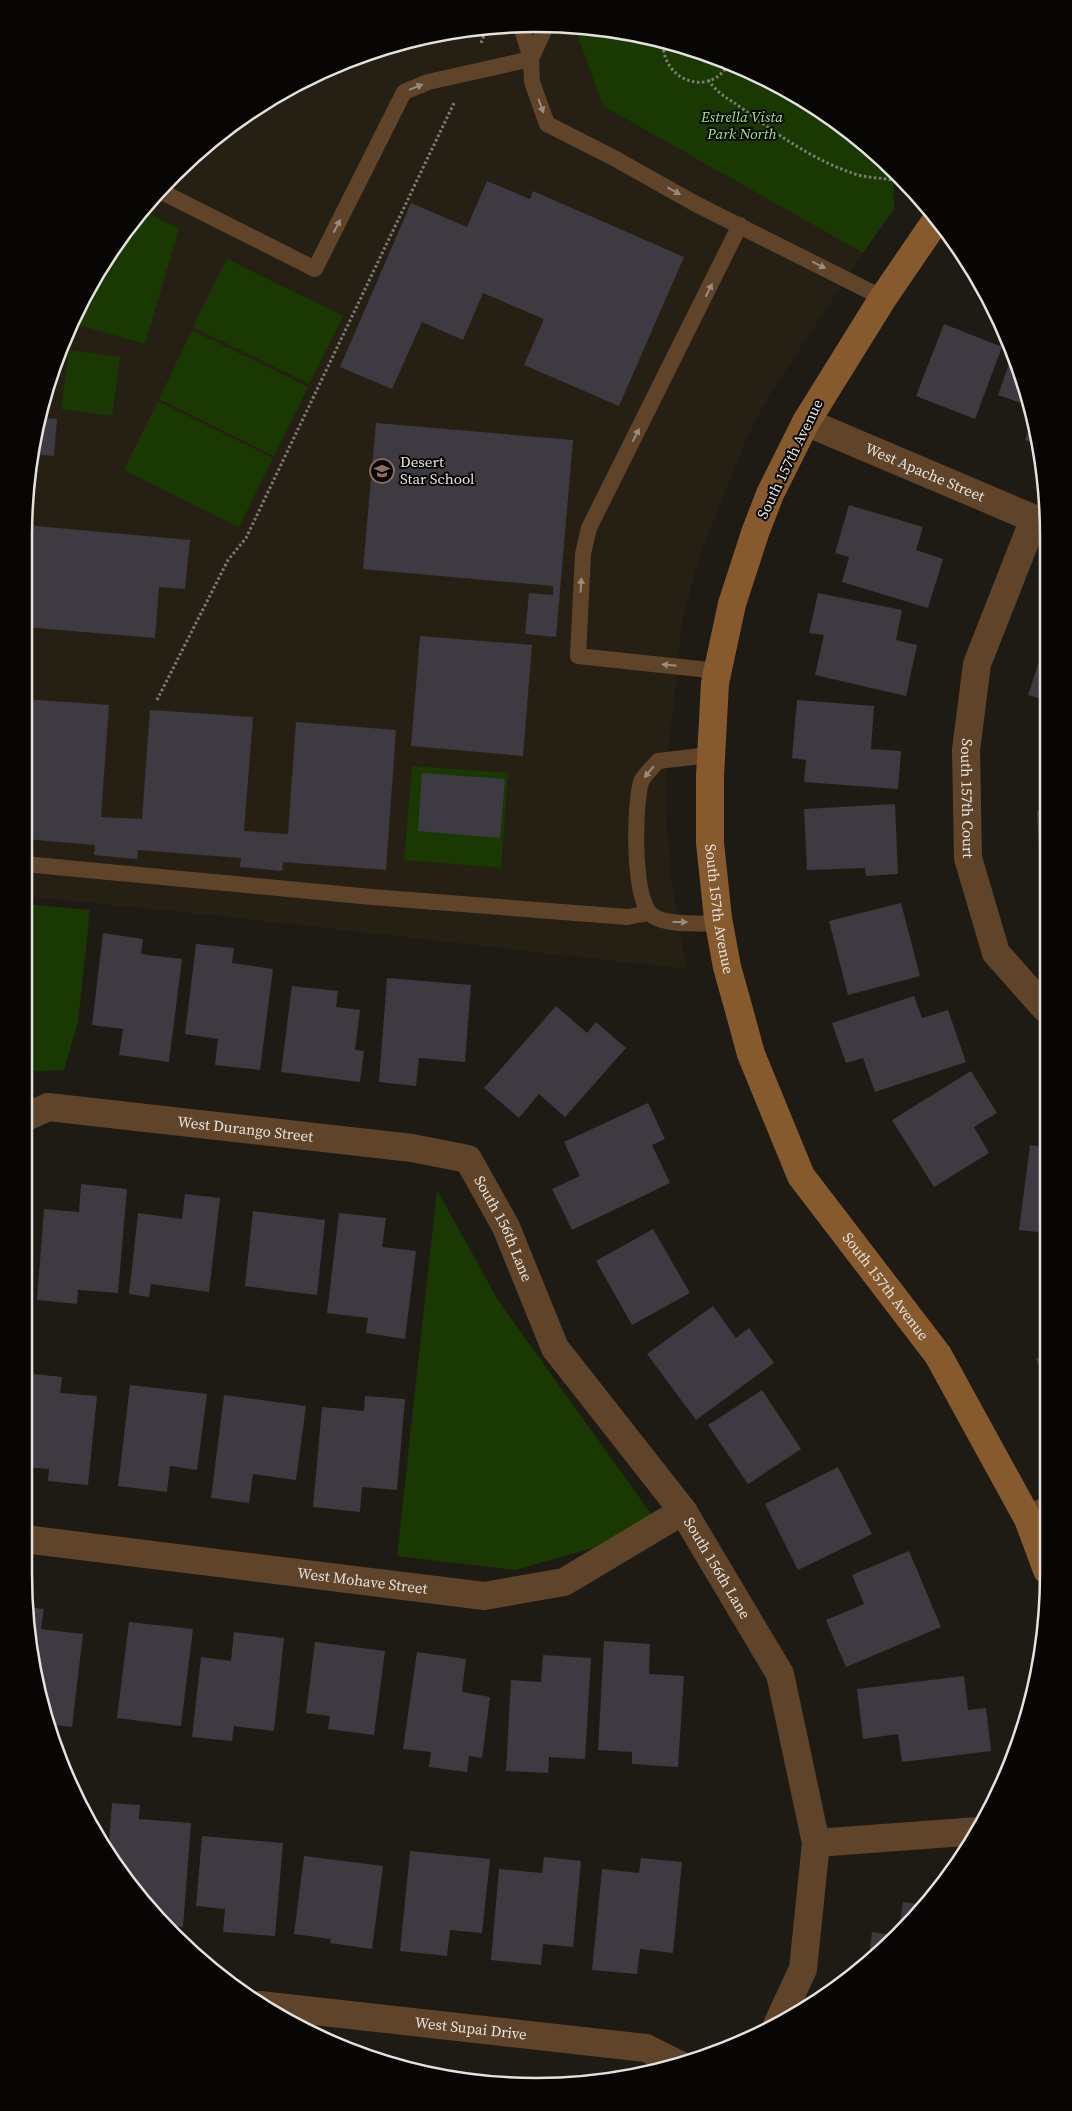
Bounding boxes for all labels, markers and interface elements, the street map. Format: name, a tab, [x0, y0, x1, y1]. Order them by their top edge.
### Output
one-way arrow	[409, 83, 424, 91]
one-way arrow	[537, 99, 545, 114]
park label: Estrella Vista Park North	[700, 106, 783, 144]
one-way arrow	[667, 187, 680, 196]
one-way arrow	[333, 219, 341, 233]
one-way arrow	[811, 261, 826, 269]
one-way arrow	[704, 282, 713, 297]
street label: South 157th Avenue	[751, 395, 828, 522]
one-way arrow	[632, 428, 640, 442]
street label: West Apache Street	[862, 437, 988, 507]
place label: Desert Star School	[400, 451, 475, 489]
school or university icon: Desert Star School	[369, 458, 395, 484]
one-way arrow	[578, 577, 586, 593]
one-way arrow	[661, 661, 677, 669]
street label: South 157th Court	[956, 737, 979, 859]
one-way arrow	[643, 765, 655, 777]
street label: South 157th Avenue	[700, 843, 740, 977]
one-way arrow	[673, 918, 689, 926]
street label: West Durango Street	[176, 1111, 314, 1147]
street label: South 156th Lane	[469, 1172, 538, 1285]
street label: South 157th Avenue	[838, 1228, 934, 1345]
street label: South 156th Lane	[679, 1513, 756, 1623]
street label: West Mohave Street	[296, 1562, 429, 1599]
street label: West Supai Drive	[414, 2011, 528, 2045]

